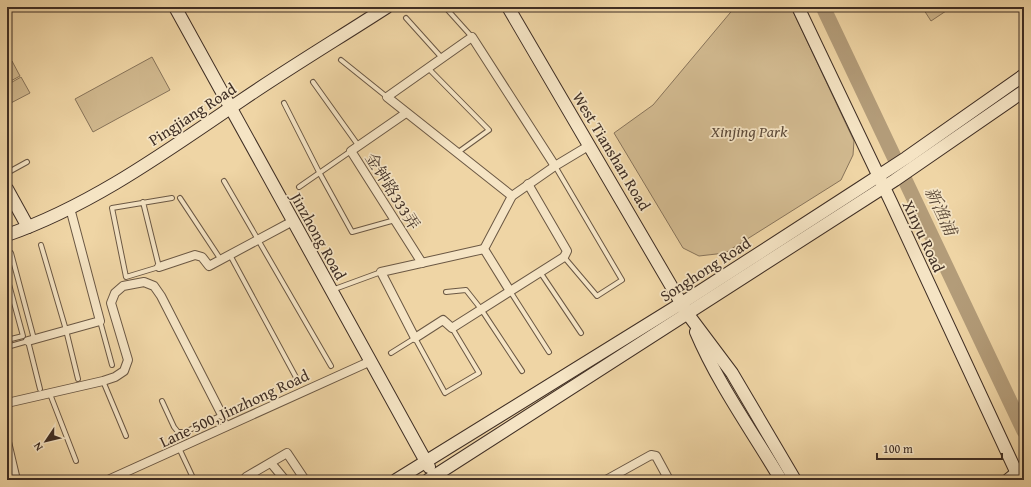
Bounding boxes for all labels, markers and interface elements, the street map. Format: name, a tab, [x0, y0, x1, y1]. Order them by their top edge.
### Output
street label: Pingjiang Road	[143, 76, 241, 151]
street label: West Tianshan Road	[567, 87, 657, 215]
park label: Xinjing Park	[710, 119, 788, 143]
street label: 金钟路333弄	[360, 148, 426, 234]
water label: 新渔浦	[919, 182, 965, 242]
street label: Jinzhong Road	[284, 186, 353, 284]
street label: Xinyu Road	[897, 196, 951, 276]
street label: Songhong Road	[655, 230, 756, 307]
street label: Lane 500, Jinzhong Road	[155, 363, 313, 453]
north arrow	[26, 421, 66, 461]
scale bar	[877, 435, 1002, 461]
text: N	[29, 439, 46, 454]
text: 100 m	[883, 440, 913, 457]

